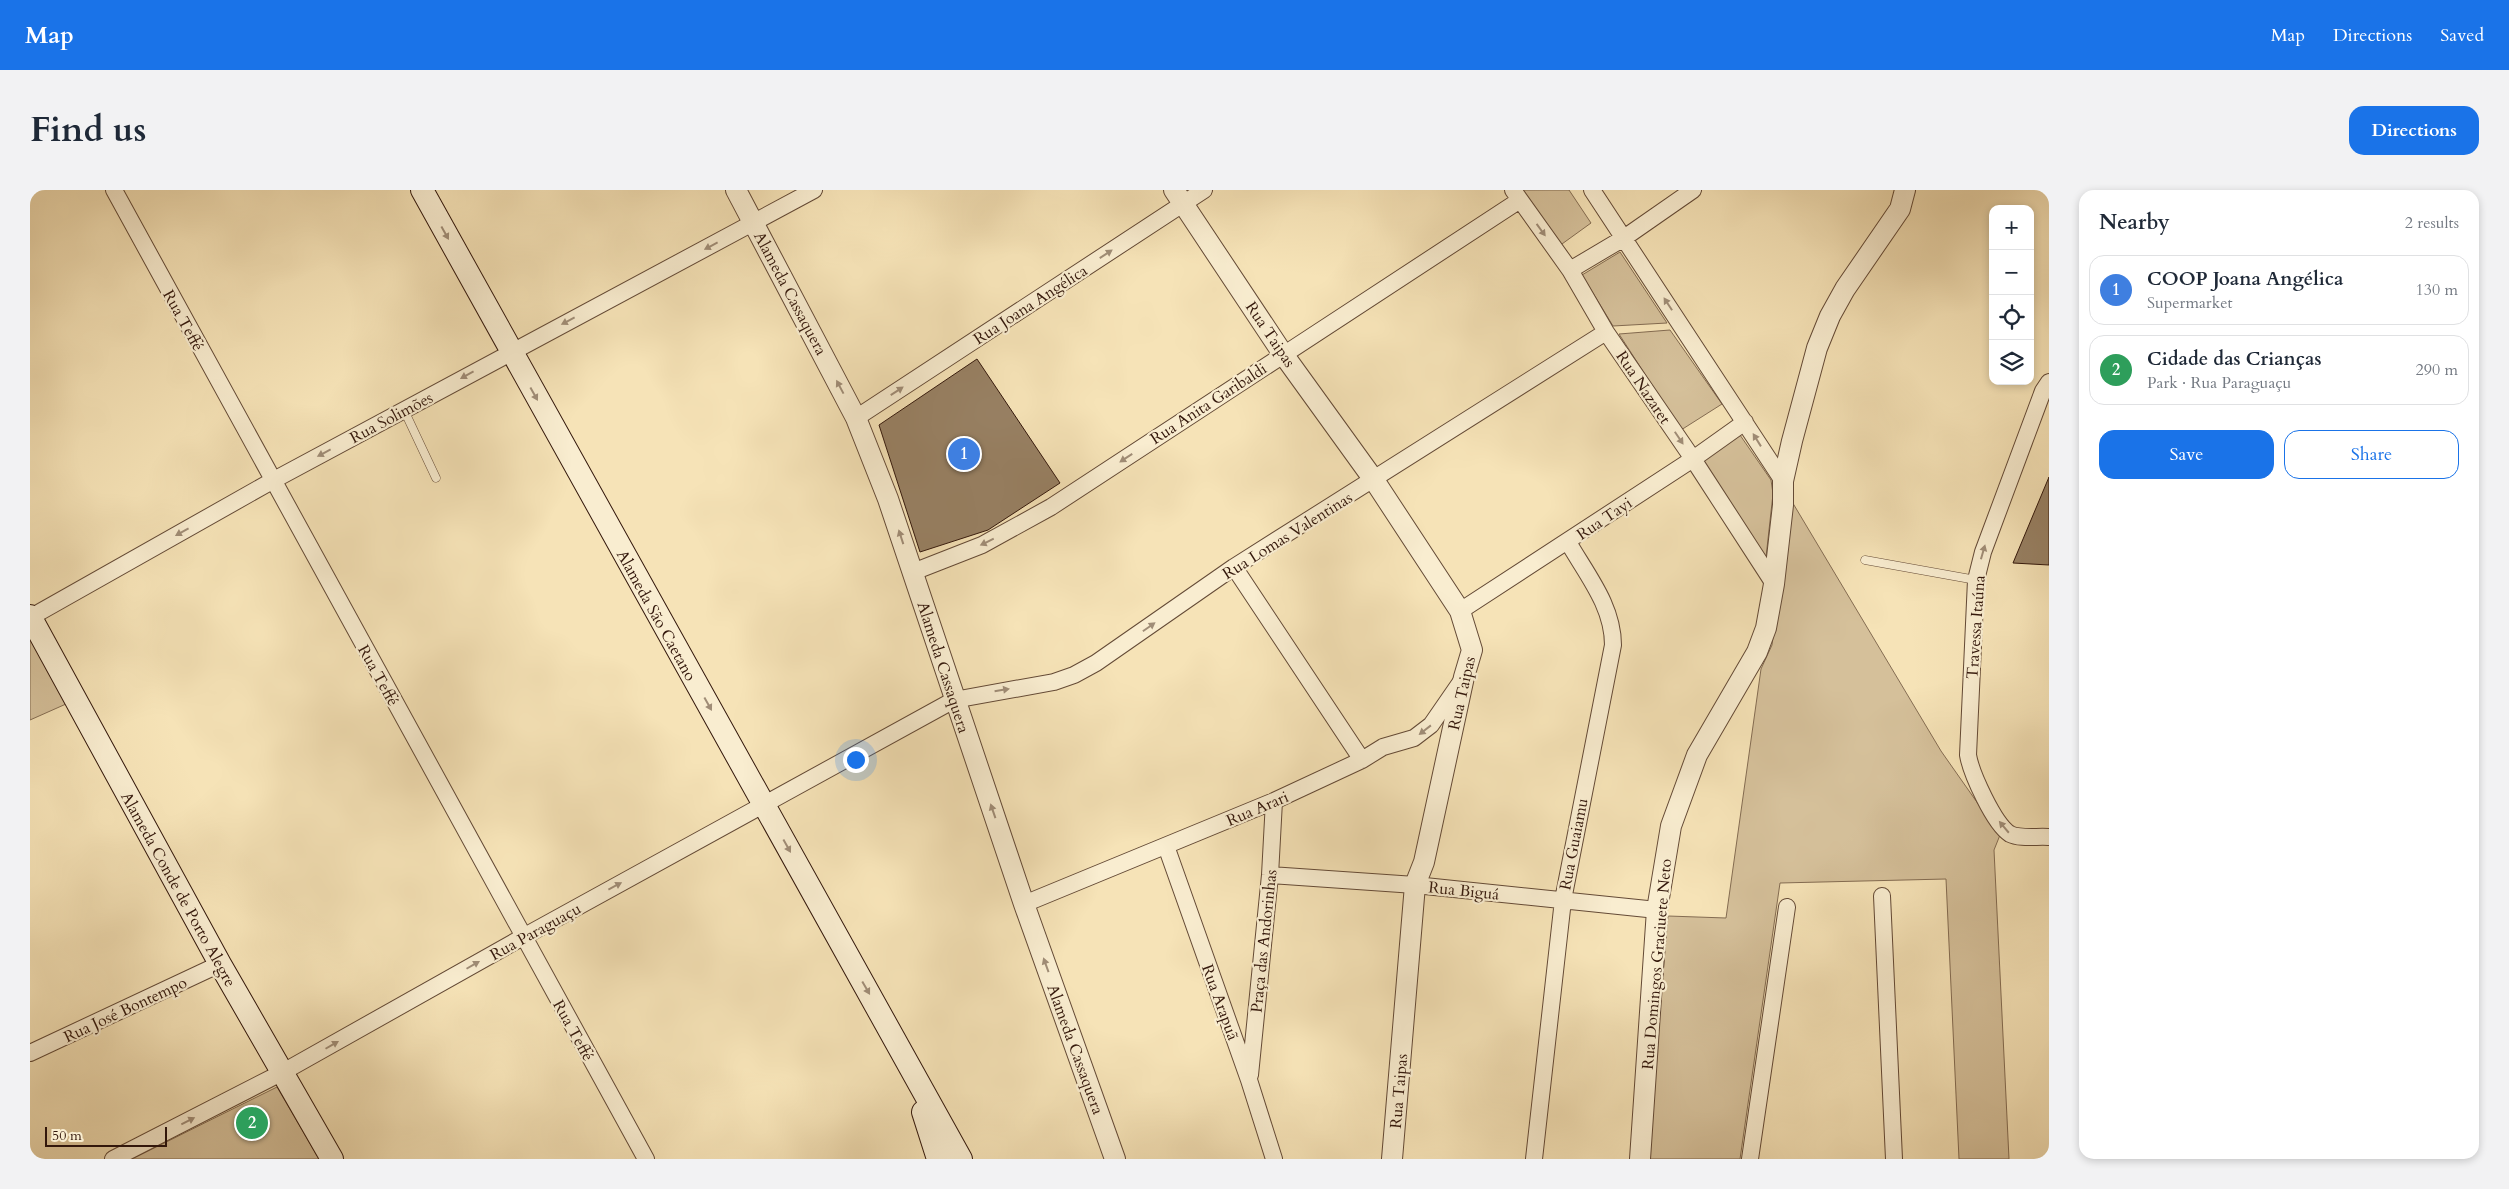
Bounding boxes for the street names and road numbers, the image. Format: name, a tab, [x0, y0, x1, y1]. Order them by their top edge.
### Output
street label: Alameda Cassaquera	[748, 228, 832, 359]
street label: Rua Joana Angélica	[969, 260, 1092, 350]
street label: Rua Teffé	[157, 286, 209, 355]
street label: Rua Taipas	[1240, 297, 1300, 372]
street label: Rua Nazaret	[1611, 347, 1676, 428]
street label: Rua Anita Garibaldi	[1146, 358, 1271, 450]
street label: Rua Solimões	[346, 387, 437, 449]
street label: Rua Lomas Valentinas	[1218, 487, 1357, 585]
street label: Rua Tayi	[1572, 492, 1637, 545]
street label: Alameda São Caetano	[611, 546, 702, 685]
street label: Travessa Itaúna	[1961, 574, 1991, 680]
street label: Alameda Cassaquera	[911, 599, 975, 736]
street label: Rua Teffé	[352, 641, 404, 710]
street label: Rua Taipas	[1443, 654, 1481, 732]
street label: Rua Arari	[1223, 786, 1292, 832]
street label: Alameda Conde de Porto Alegre	[115, 788, 241, 991]
street label: Rua Guaiamu	[1554, 796, 1594, 892]
street label: Rua Domingos Graciuete Neto	[1637, 857, 1677, 1070]
street label: Praça das Andorinhas	[1246, 868, 1282, 1014]
street label: Rua Biguá	[1427, 876, 1500, 906]
street label: Rua Paraguaçu	[486, 898, 585, 966]
street label: Rua Arapuã	[1196, 961, 1244, 1043]
street label: Rua José Bontempo	[60, 972, 191, 1048]
street label: Alameda Cassaquera	[1041, 981, 1109, 1118]
street label: Rua Teffé	[547, 996, 599, 1065]
street label: Rua Taipas	[1385, 1053, 1413, 1129]

